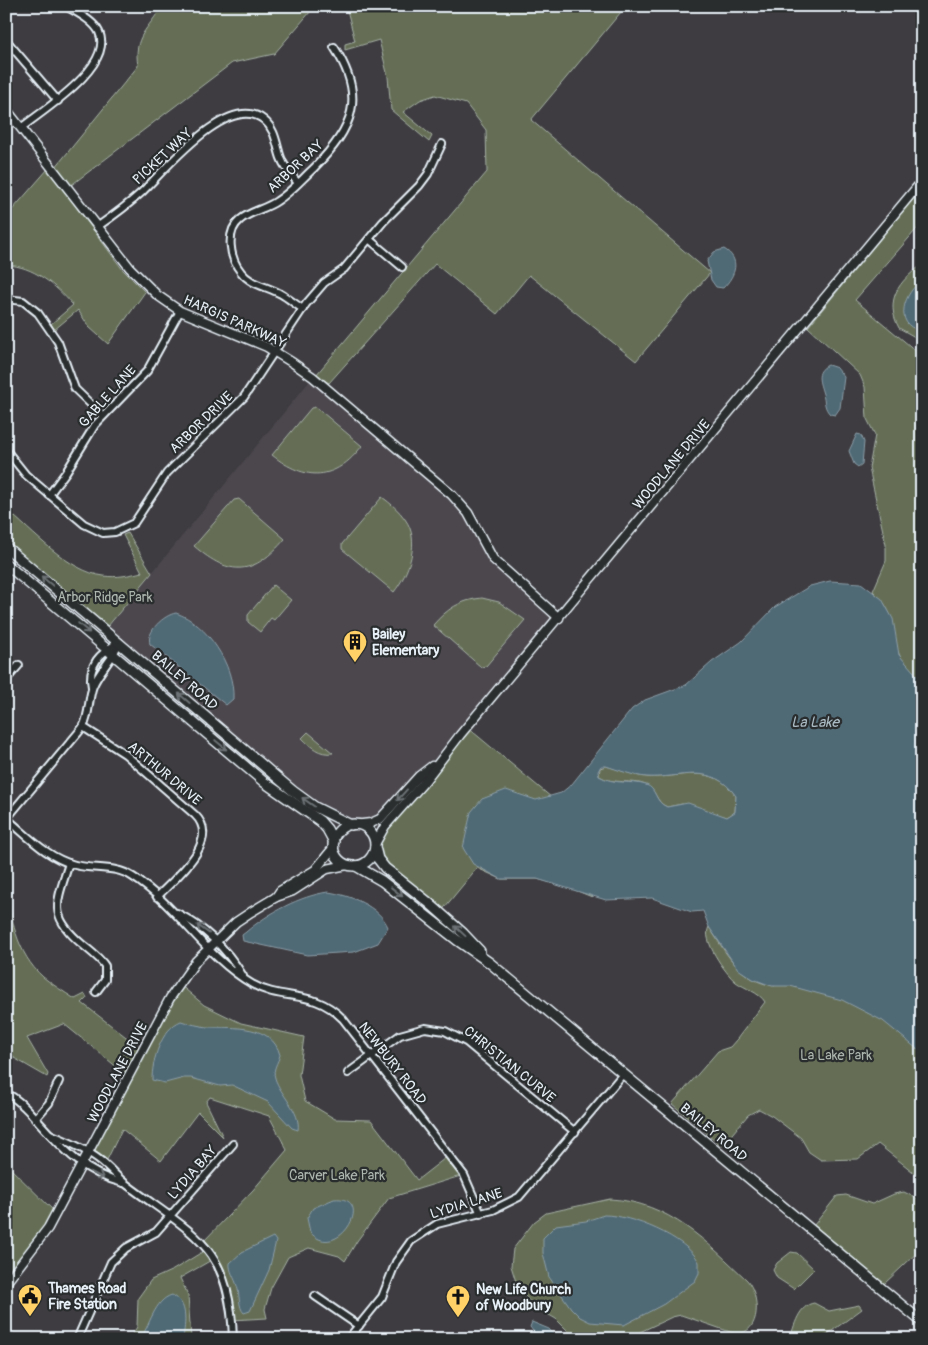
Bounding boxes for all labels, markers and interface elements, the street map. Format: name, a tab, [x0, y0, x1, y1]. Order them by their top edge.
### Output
street label: PICKET WAY	[129, 125, 196, 188]
street label: ARBOR BAY	[264, 136, 327, 197]
street label: HARGIS PARKWAY	[181, 291, 289, 352]
street label: GABLE LANE	[75, 362, 140, 431]
street label: ARBOR DRIVE	[166, 388, 237, 457]
street label: WOODLANE DRIVE	[629, 416, 714, 513]
one-way arrow	[41, 576, 54, 587]
park label: Arbor Ridge Park	[57, 589, 153, 606]
one-way arrow	[77, 623, 90, 634]
place label: Bailey Elementary	[372, 626, 439, 659]
building icon: Bailey Elementary	[342, 629, 368, 663]
street label: BAILEY ROAD	[148, 647, 221, 714]
one-way arrow	[177, 692, 190, 703]
water label: La Lake	[791, 713, 840, 732]
street label: ARTHUR DRIVE	[124, 738, 205, 809]
one-way arrow	[214, 739, 227, 750]
one-way arrow	[396, 788, 408, 801]
one-way arrow	[301, 797, 315, 807]
one-way arrow	[390, 887, 403, 898]
one-way arrow	[197, 923, 210, 934]
one-way arrow	[454, 925, 467, 937]
street label: WOODLANE DRIVE	[84, 1019, 151, 1126]
street label: NEWBURY ROAD	[355, 1019, 430, 1108]
street label: CHRISTIAN CURVE	[461, 1022, 559, 1106]
park label: La Lake Park	[800, 1047, 872, 1064]
street label: BAILEY ROAD	[677, 1099, 751, 1165]
street label: LYDIA BAY	[164, 1142, 220, 1203]
park label: Carver Lake Park	[289, 1167, 385, 1184]
one-way arrow	[90, 1170, 105, 1180]
street label: LYDIA LANE	[428, 1184, 504, 1223]
place label: Thames Road Fire Station	[47, 1280, 127, 1313]
place label: New Life Church of Woodbury	[475, 1281, 571, 1314]
public building icon: Thames Road Fire Station	[17, 1283, 43, 1317]
church icon: New Life Church of Woodbury	[445, 1284, 471, 1318]

